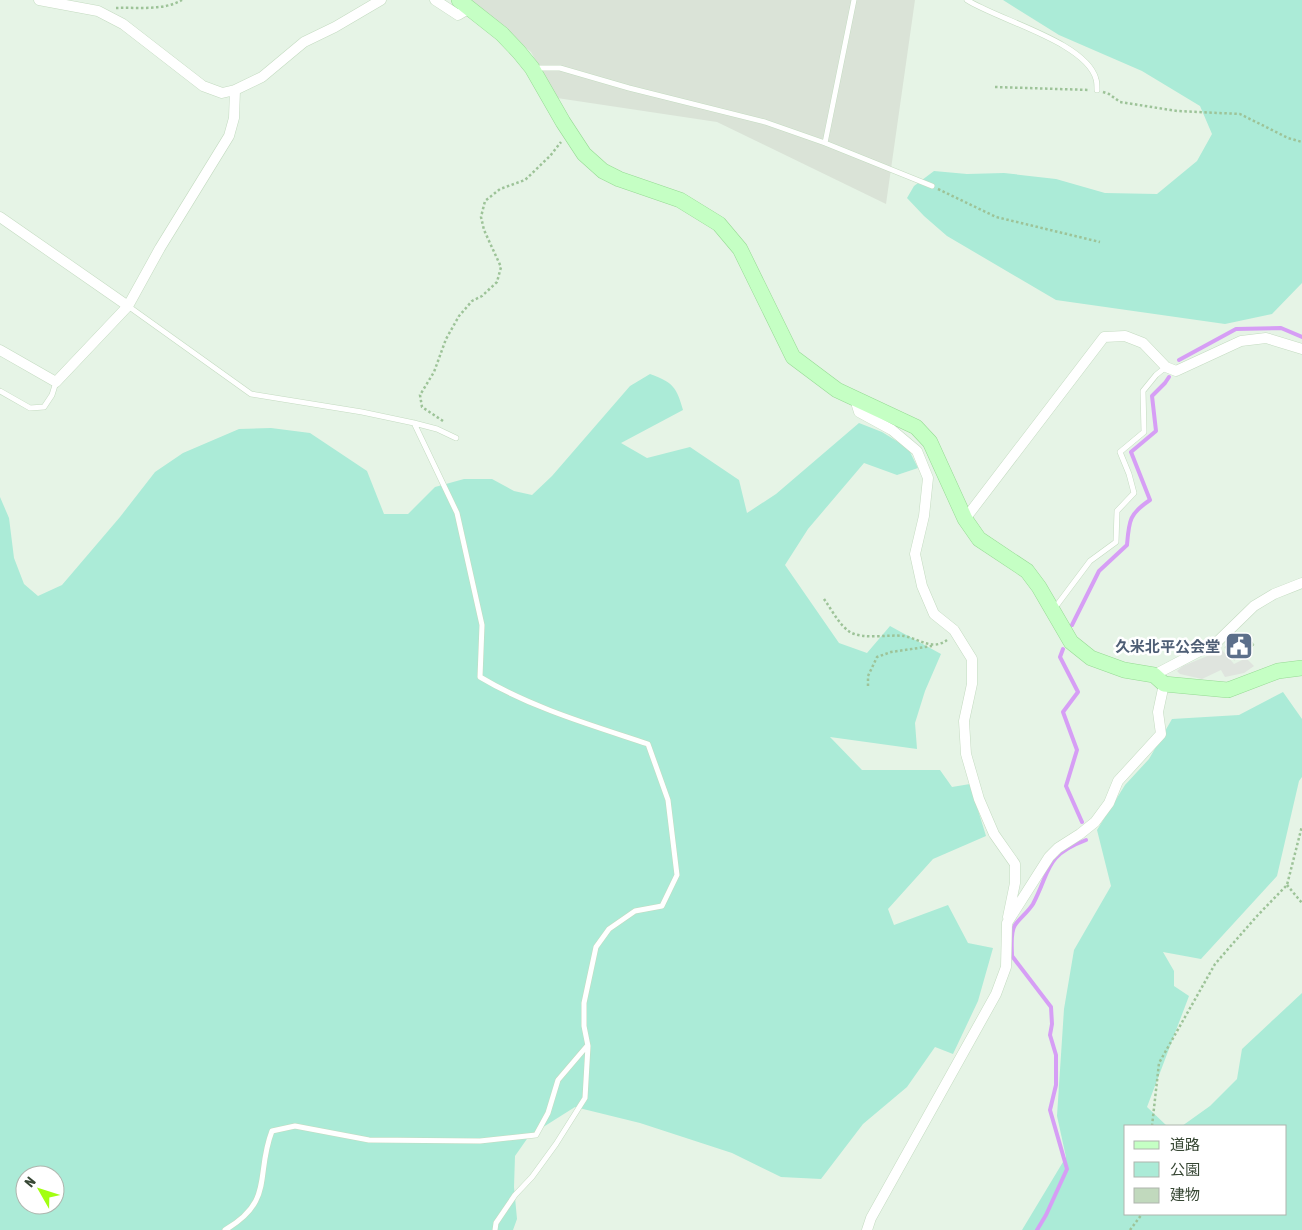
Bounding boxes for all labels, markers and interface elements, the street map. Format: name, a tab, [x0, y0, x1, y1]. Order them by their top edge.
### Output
public building icon: 久米北平公会堂	[1224, 631, 1254, 661]
place label: 久米北平公会堂	[1115, 638, 1220, 655]
legend	[1124, 1125, 1287, 1215]
text: 道路	[1170, 1136, 1200, 1153]
text: 公園	[1170, 1161, 1200, 1178]
north arrow	[15, 1165, 65, 1215]
text: N	[21, 1174, 39, 1190]
text: 建物	[1170, 1186, 1200, 1203]

